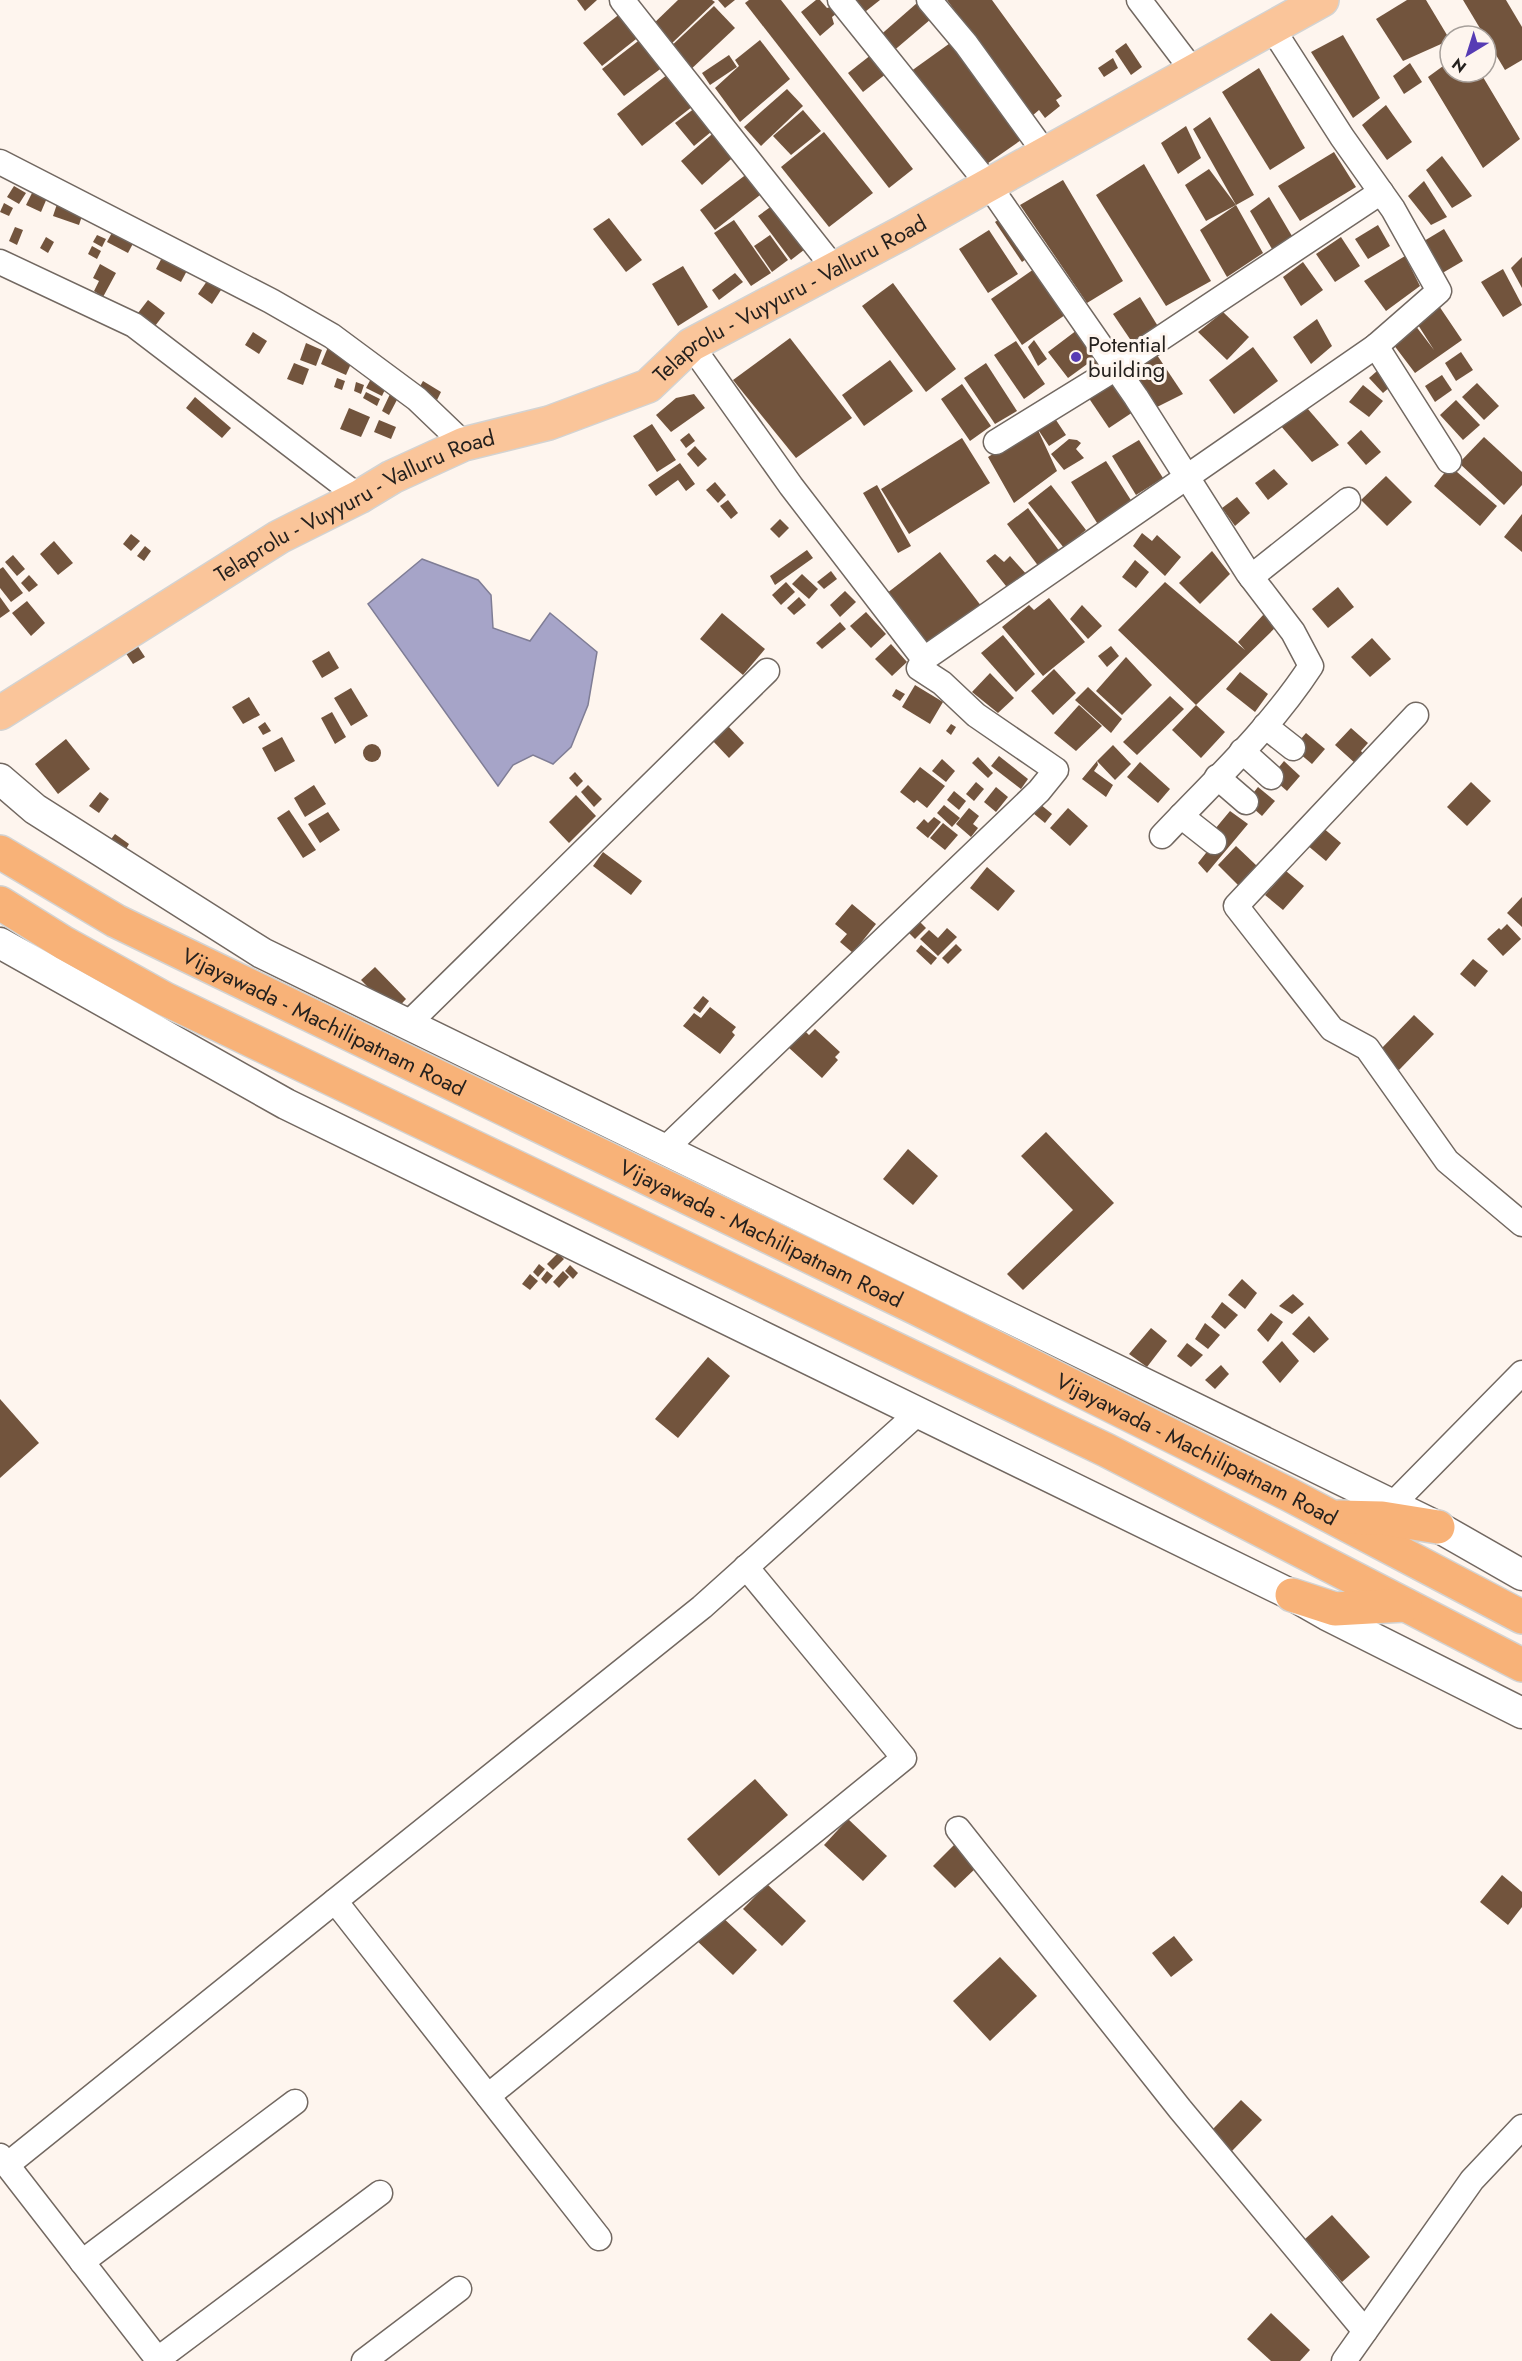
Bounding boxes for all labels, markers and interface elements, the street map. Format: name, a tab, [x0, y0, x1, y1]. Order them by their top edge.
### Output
north arrow	[1438, 24, 1498, 84]
text: N	[1447, 52, 1471, 78]
street label: Telaprolu - Vuyyuru - Valluru Road	[645, 207, 932, 390]
place label: Potential building	[1088, 328, 1166, 385]
marker: Potential building	[1069, 350, 1083, 364]
street label: Telaprolu - Vuyyuru - Valluru Road	[208, 421, 498, 590]
street label: Vijayawada - Machilipatnam Road	[177, 939, 471, 1104]
street label: Vijayawada - Machilipatnam Road	[614, 1151, 909, 1316]
street label: Vijayawada - Machilipatnam Road	[1051, 1365, 1344, 1533]

